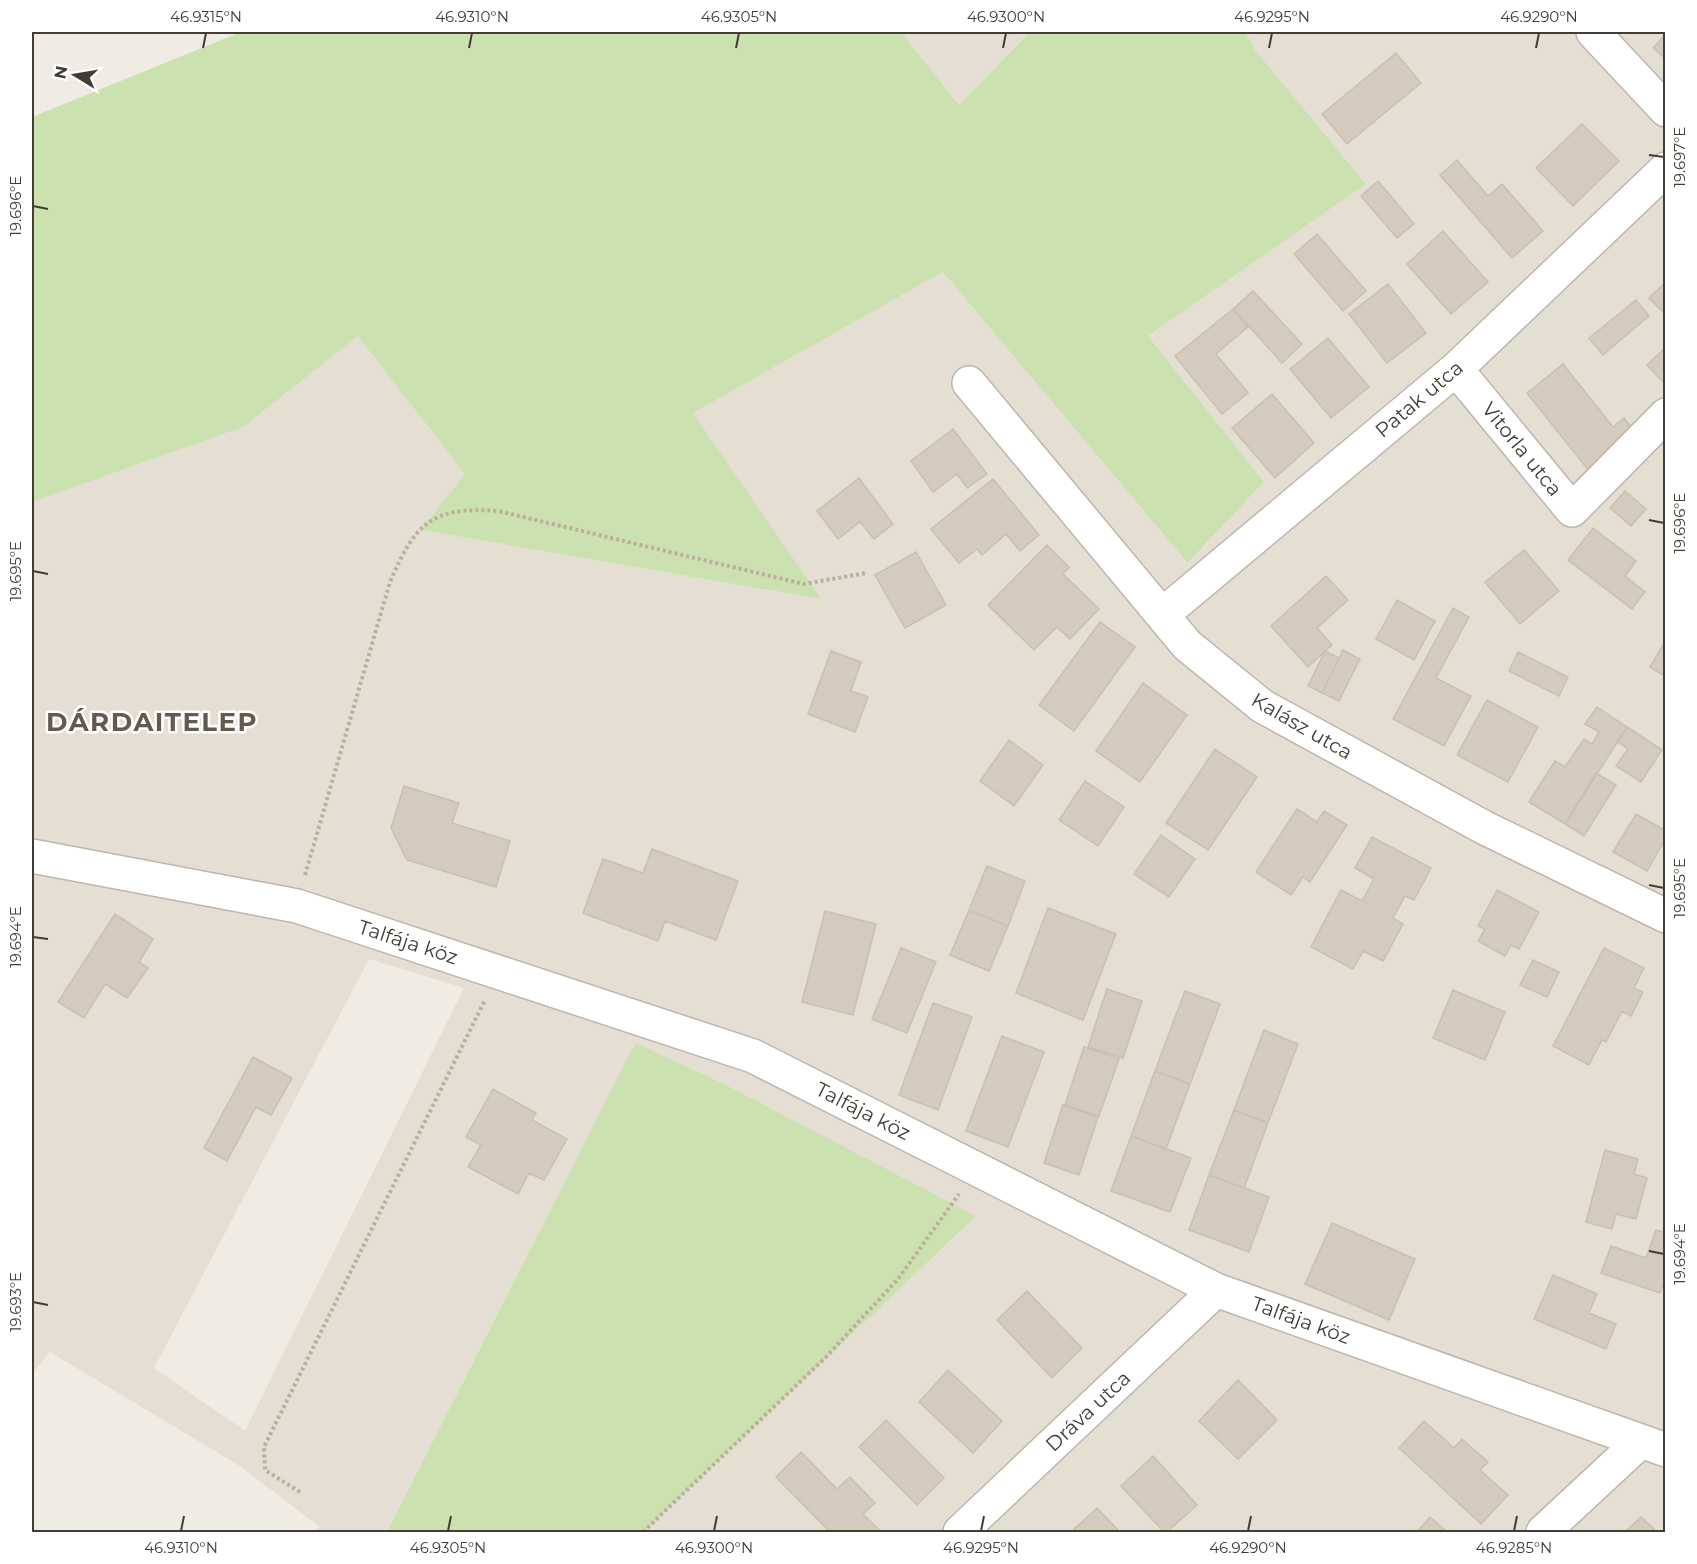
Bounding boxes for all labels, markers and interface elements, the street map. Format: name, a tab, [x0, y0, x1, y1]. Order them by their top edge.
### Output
text: 46.9315°N	[170, 7, 242, 26]
text: 46.9310°N	[435, 7, 509, 26]
text: 46.9305°N	[701, 7, 777, 26]
text: 46.9300°N	[967, 7, 1045, 26]
text: 46.9295°N	[1234, 7, 1310, 26]
text: 46.9290°N	[1500, 7, 1578, 26]
north arrow	[45, 45, 105, 105]
text: N	[50, 64, 71, 80]
text: 19.697°E	[1670, 127, 1689, 187]
text: 19.696°E	[6, 176, 25, 236]
street label: Patak utca	[1370, 355, 1468, 443]
street label: Vitorla utca	[1477, 397, 1567, 501]
text: 19.696°E	[1670, 493, 1689, 553]
text: 19.695°E	[6, 541, 25, 601]
street label: Kalász utca	[1247, 688, 1357, 764]
district label: DÁRDAITELEP	[46, 706, 258, 738]
text: 19.695°E	[1670, 858, 1689, 918]
text: 19.694°E	[6, 906, 25, 968]
street label: Talfája köz	[355, 915, 461, 969]
street label: Talfája köz	[812, 1077, 914, 1145]
text: 19.694°E	[1670, 1223, 1689, 1285]
text: 19.693°E	[6, 1272, 25, 1332]
street label: Talfája köz	[1248, 1291, 1354, 1349]
street label: Dráva utca	[1041, 1366, 1135, 1456]
text: 46.9310°N	[144, 1538, 218, 1557]
text: 46.9305°N	[410, 1538, 486, 1557]
text: 46.9300°N	[675, 1538, 753, 1557]
text: 46.9295°N	[943, 1538, 1019, 1557]
text: 46.9290°N	[1209, 1538, 1287, 1557]
text: 46.9285°N	[1476, 1538, 1552, 1557]

